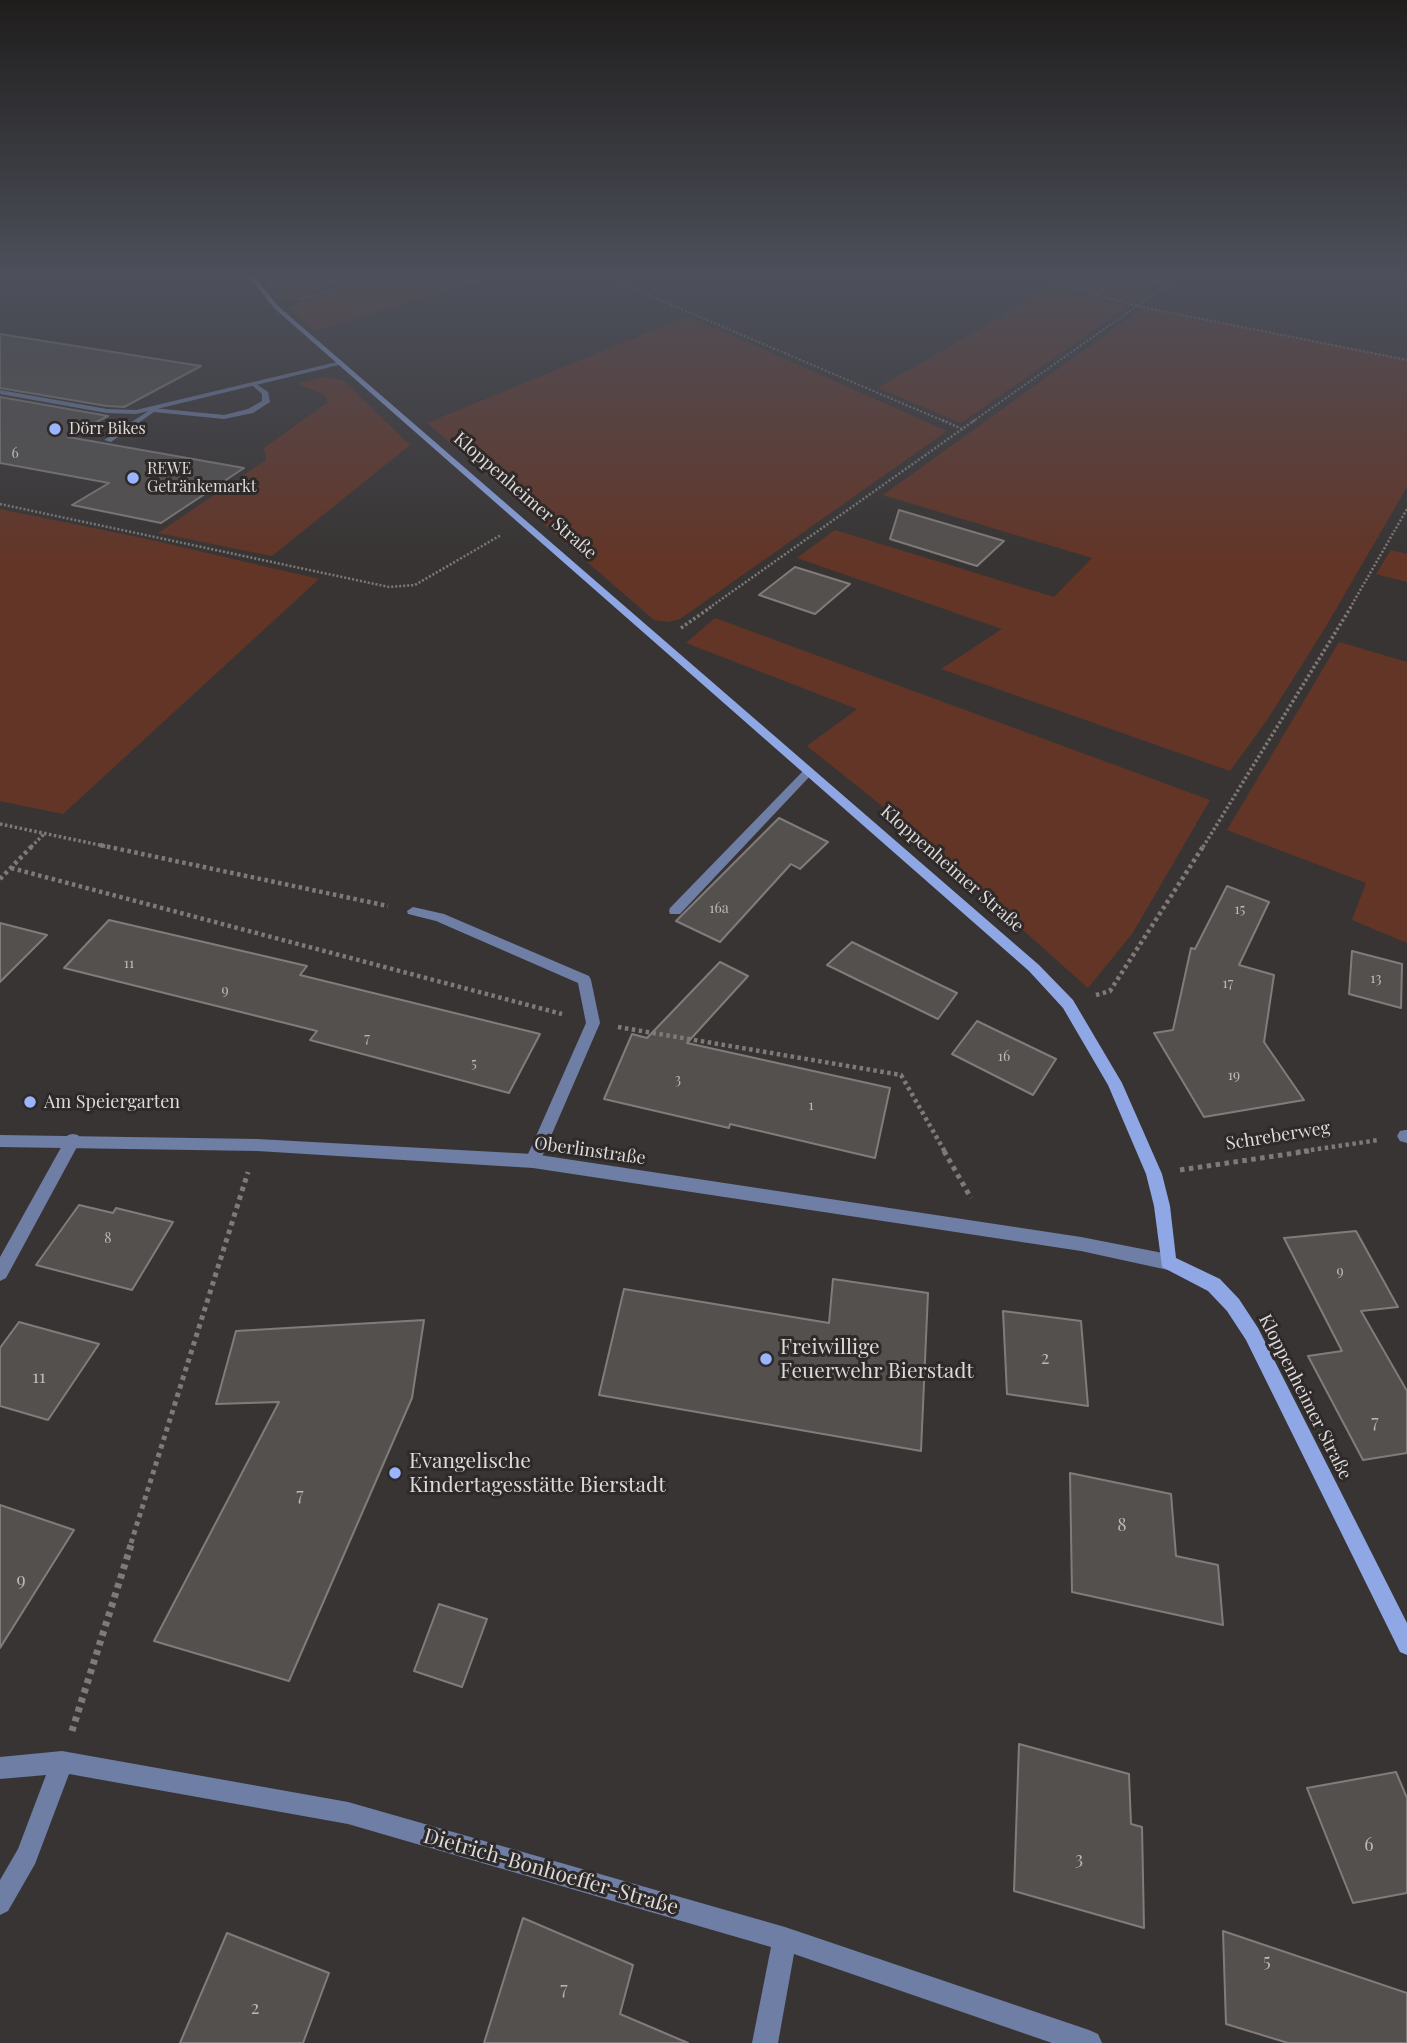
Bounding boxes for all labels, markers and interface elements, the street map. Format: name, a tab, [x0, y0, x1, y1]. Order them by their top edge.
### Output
place label: Dörr Bikes	[69, 419, 146, 439]
marker: Dörr Bikes	[47, 421, 63, 437]
street label: Kloppenheimer Straße	[449, 428, 601, 564]
house number: 6	[11, 446, 19, 462]
place label: REWE Getränkemarkt	[147, 459, 257, 497]
marker: REWE Getränkemarkt	[125, 470, 141, 486]
street label: Kloppenheimer Straße	[876, 801, 1028, 937]
house number: 16a	[709, 901, 729, 917]
house number: 15	[1235, 902, 1245, 918]
house number: 11	[124, 956, 134, 972]
house number: 13	[1370, 971, 1382, 987]
house number: 17	[1223, 976, 1233, 992]
house number: 9	[221, 983, 229, 999]
house number: 7	[364, 1031, 370, 1047]
house number: 16	[998, 1049, 1010, 1065]
house number: 5	[471, 1056, 477, 1072]
house number: 19	[1228, 1068, 1240, 1084]
house number: 3	[675, 1072, 681, 1088]
place label: Am Speiergarten	[44, 1091, 180, 1113]
marker: Am Speiergarten	[22, 1094, 38, 1110]
house number: 1	[808, 1098, 814, 1114]
street label: Schreberweg	[1224, 1117, 1332, 1155]
street label: Oberlinstraße	[533, 1132, 647, 1170]
house number: 8	[104, 1231, 112, 1247]
house number: 9	[1336, 1264, 1344, 1280]
street label: Kloppenheimer Straße	[1254, 1311, 1356, 1483]
place label: Freiwillige Feuerwehr Bierstadt	[780, 1334, 974, 1384]
house number: 2	[1041, 1347, 1049, 1369]
marker: Freiwillige Feuerwehr Bierstadt	[758, 1351, 774, 1367]
house number: 11	[32, 1366, 46, 1388]
house number: 7	[1371, 1411, 1379, 1433]
place label: Evangelische Kindertagesstätte Bierstadt	[409, 1448, 666, 1498]
marker: Evangelische Kindertagesstätte Bierstadt	[387, 1465, 403, 1481]
house number: 7	[296, 1484, 304, 1506]
house number: 8	[1117, 1514, 1127, 1536]
house number: 9	[16, 1569, 26, 1591]
street label: Dietrich-Bonhoeffer-Straße	[421, 1824, 681, 1920]
house number: 6	[1364, 1834, 1374, 1856]
house number: 3	[1075, 1848, 1083, 1870]
house number: 5	[1263, 1950, 1271, 1972]
house number: 7	[560, 1978, 568, 2000]
house number: 2	[251, 1997, 259, 2019]

